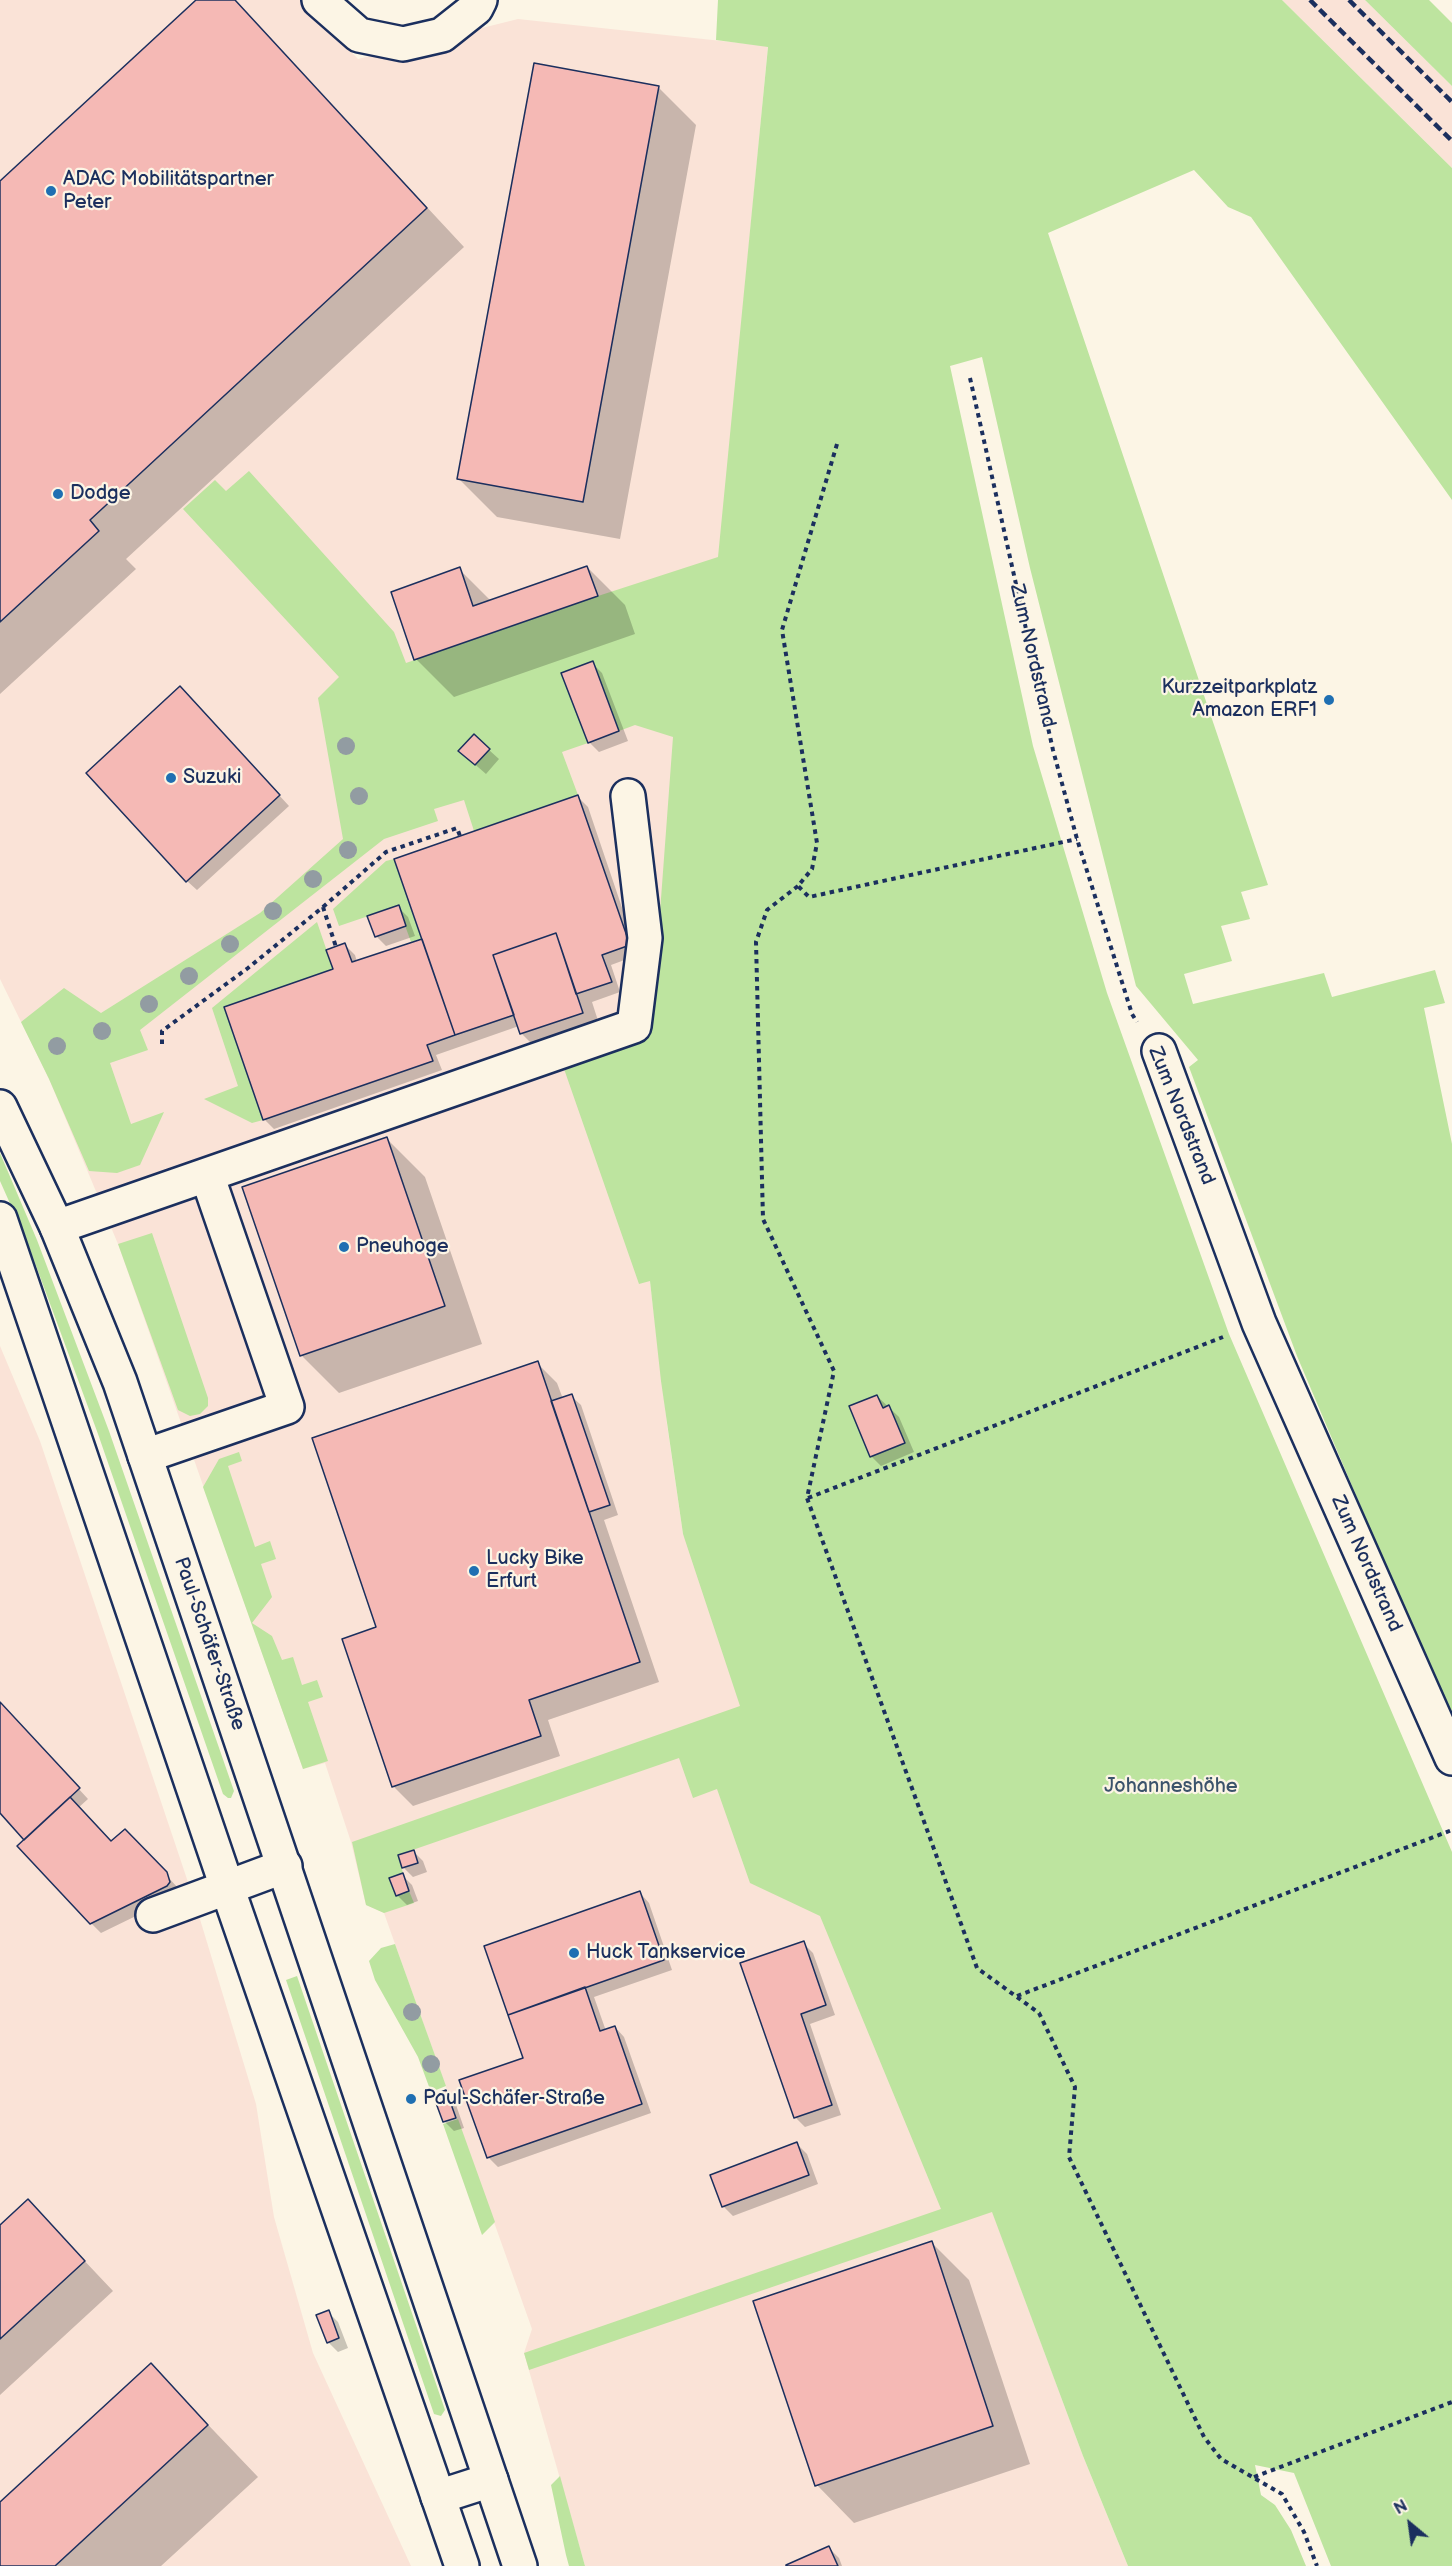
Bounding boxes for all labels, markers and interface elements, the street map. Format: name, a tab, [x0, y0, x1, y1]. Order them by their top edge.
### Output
place label: ADAC Mobilitätspartner Peter	[63, 168, 274, 215]
marker: ADAC Mobilitätspartner Peter	[44, 184, 58, 198]
place label: Dodge	[70, 482, 131, 506]
marker: Dodge	[51, 487, 65, 501]
street label: Zum Nordstrand	[1004, 582, 1060, 730]
place label: Kurzzeitparkplatz Amazon ERF1	[1161, 676, 1317, 723]
marker: Kurzzeitparkplatz Amazon ERF1	[1322, 693, 1336, 707]
place label: Suzuki	[183, 766, 241, 790]
marker: Suzuki	[164, 771, 178, 785]
street label: Zum Nordstrand	[1142, 1044, 1220, 1188]
place label: Pneuhoge	[356, 1235, 449, 1259]
marker: Pneuhoge	[337, 1240, 351, 1254]
street label: Zum Nordstrand	[1325, 1492, 1407, 1636]
place label: Lucky Bike Erfurt	[486, 1547, 584, 1594]
street label: Paul-Schäfer-Straße	[168, 1554, 250, 1734]
marker: Lucky Bike Erfurt	[467, 1564, 481, 1578]
park label: Johanneshöhe	[1104, 1775, 1238, 1799]
place label: Huck Tankservice	[586, 1941, 746, 1965]
marker: Huck Tankservice	[567, 1946, 581, 1960]
place label: Paul-Schäfer-Straße	[423, 2087, 605, 2111]
marker: Paul-Schäfer-Straße	[404, 2092, 418, 2106]
north arrow	[1380, 2494, 1440, 2554]
text: N	[1391, 2497, 1411, 2519]

